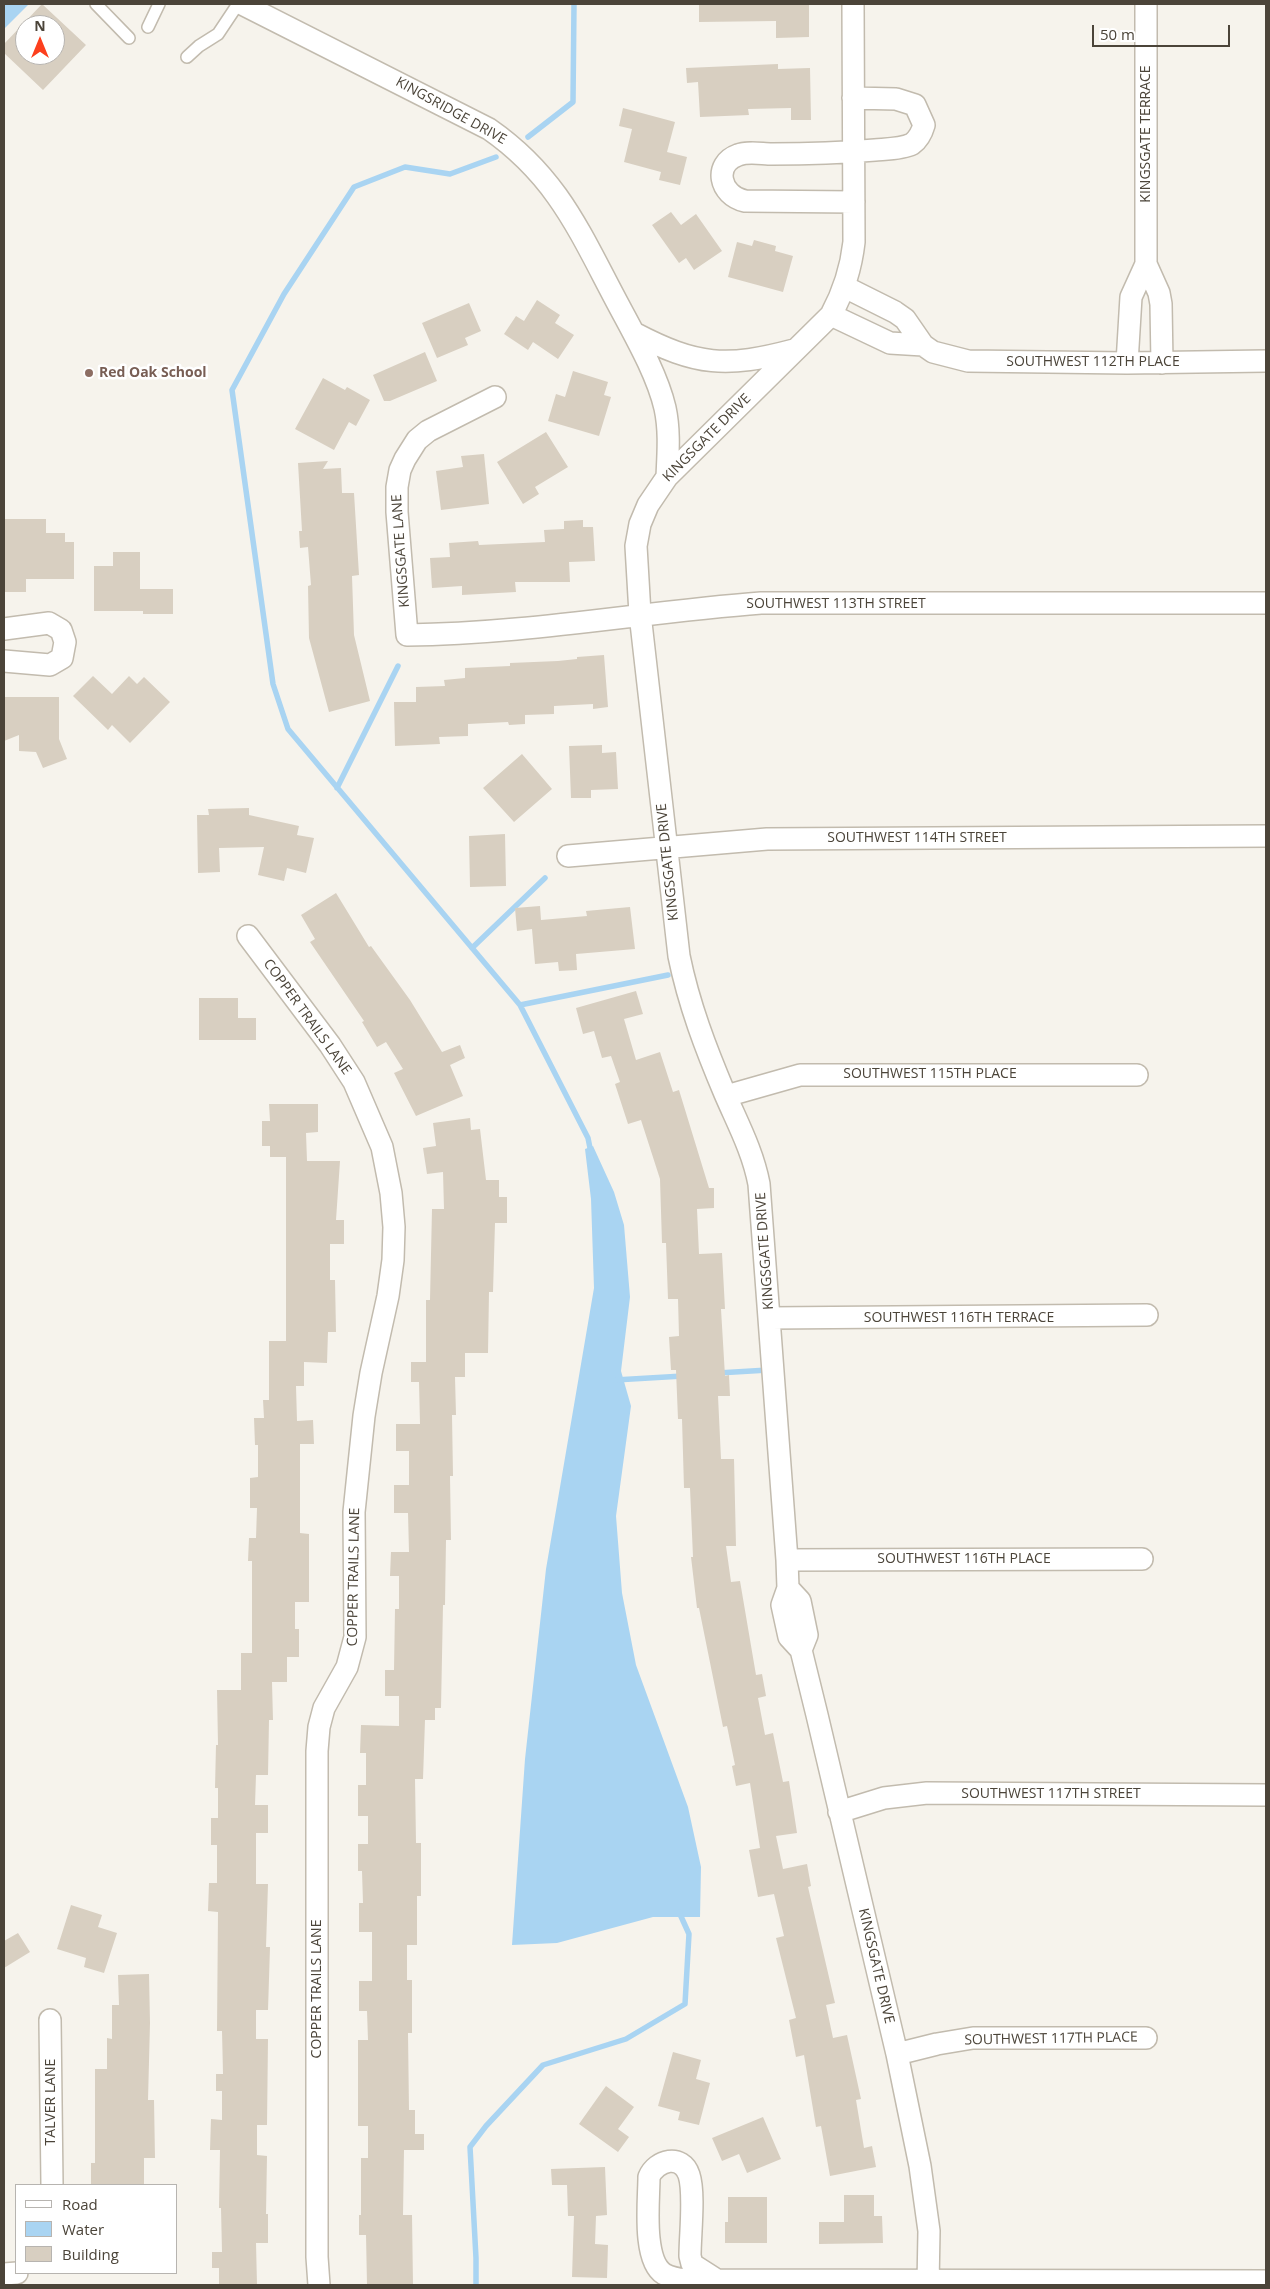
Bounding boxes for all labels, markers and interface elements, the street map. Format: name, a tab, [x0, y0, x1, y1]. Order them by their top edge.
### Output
north arrow	[15, 15, 65, 65]
scale bar	[1095, 15, 1232, 47]
text: N	[34, 16, 46, 35]
text: 50 m	[1100, 24, 1135, 44]
street label: KINGSGATE TERRACE	[1138, 65, 1154, 203]
street label: KINGSRIDGE DRIVE	[393, 74, 509, 148]
street label: SOUTHWEST 112TH PLACE	[1006, 354, 1180, 370]
place label: Red Oak School	[99, 365, 207, 381]
marker: Red Oak School	[83, 367, 95, 379]
street label: KINGSGATE DRIVE	[659, 390, 755, 486]
street label: KINGSGATE LANE	[389, 494, 413, 608]
street label: SOUTHWEST 113TH STREET	[746, 596, 926, 612]
street label: KINGSGATE DRIVE	[653, 803, 683, 921]
street label: SOUTHWEST 114TH STREET	[827, 830, 1007, 846]
street label: COPPER TRAILS LANE	[259, 956, 355, 1078]
street label: SOUTHWEST 115TH PLACE	[843, 1066, 1017, 1082]
street label: KINGSGATE DRIVE	[753, 1192, 777, 1310]
street label: SOUTHWEST 116TH TERRACE	[864, 1310, 1054, 1326]
street label: COPPER TRAILS LANE	[344, 1507, 364, 1647]
street label: SOUTHWEST 116TH PLACE	[877, 1551, 1051, 1567]
street label: SOUTHWEST 117TH STREET	[961, 1786, 1141, 1802]
street label: KINGSGATE DRIVE	[855, 1907, 897, 2025]
street label: COPPER TRAILS LANE	[309, 1920, 325, 2058]
street label: SOUTHWEST 117TH PLACE	[964, 2029, 1138, 2049]
street label: TALVER LANE	[43, 2059, 59, 2145]
legend	[15, 2184, 178, 2274]
text: Road	[62, 2194, 98, 2214]
text: Water	[62, 2219, 104, 2239]
text: Building	[62, 2244, 119, 2264]

